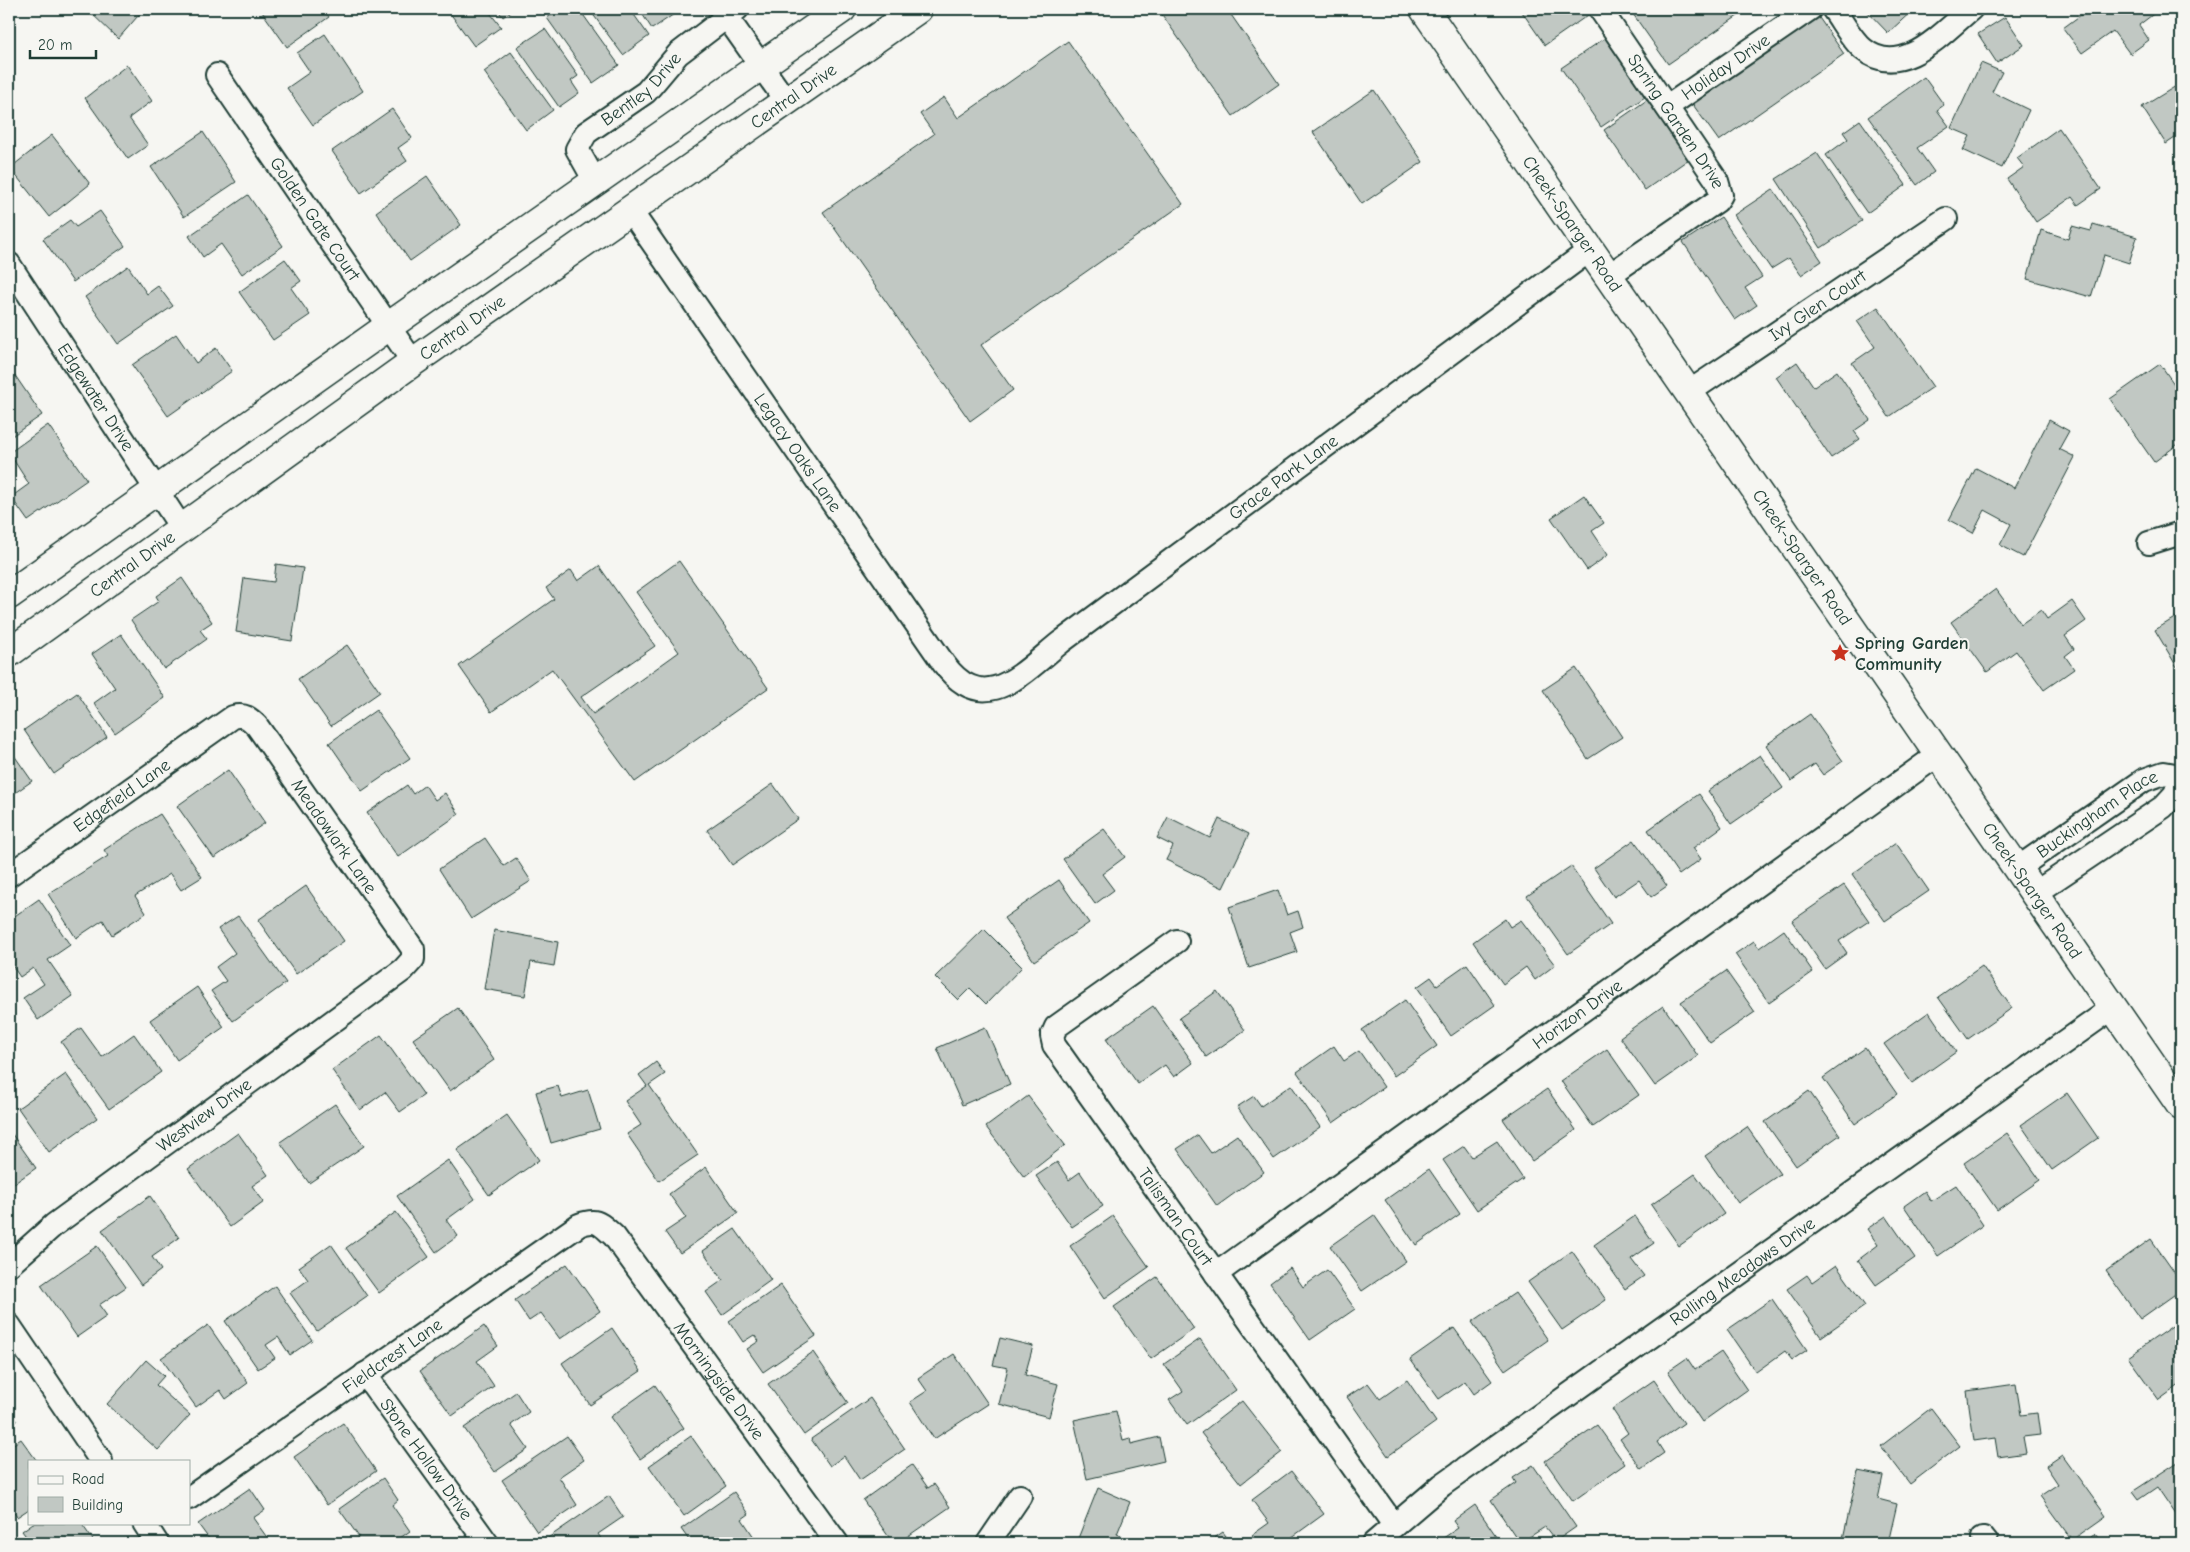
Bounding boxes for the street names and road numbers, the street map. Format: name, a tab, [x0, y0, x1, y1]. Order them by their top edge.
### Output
street label: Holiday Drive	[1678, 30, 1774, 105]
street label: Bentley Drive	[597, 48, 686, 131]
street label: Spring Garden Drive	[1623, 50, 1729, 191]
street label: Central Drive	[747, 59, 841, 134]
street label: Cheek-Sparger Road	[1518, 152, 1626, 296]
street label: Golden Gate Court	[265, 153, 365, 285]
street label: Ivy Glen Court	[1765, 265, 1871, 346]
street label: Central Drive	[416, 291, 510, 365]
street label: Edgewater Drive	[53, 340, 138, 455]
street label: Legacy Oaks Lane	[749, 390, 846, 516]
street label: Grace Park Lane	[1225, 430, 1342, 525]
street label: Cheek-Sparger Road	[1748, 485, 1856, 630]
street label: Central Drive	[86, 527, 179, 602]
street label: Edgefield Lane	[70, 755, 175, 837]
street label: Buckingham Place	[2033, 766, 2160, 863]
street label: Meadowlark Lane	[286, 775, 381, 898]
street label: Cheek-Sparger Road	[1978, 819, 2086, 963]
street label: Horizon Drive	[1529, 975, 1627, 1054]
street label: Westview Drive	[153, 1074, 256, 1157]
street label: Talisman Court	[1133, 1164, 1218, 1271]
street label: Rolling Meadows Drive	[1666, 1213, 1819, 1330]
street label: Fieldcrest Lane	[338, 1314, 446, 1398]
street label: Morningside Drive	[669, 1318, 768, 1444]
street label: Stone Hollow Drive	[375, 1395, 477, 1524]

